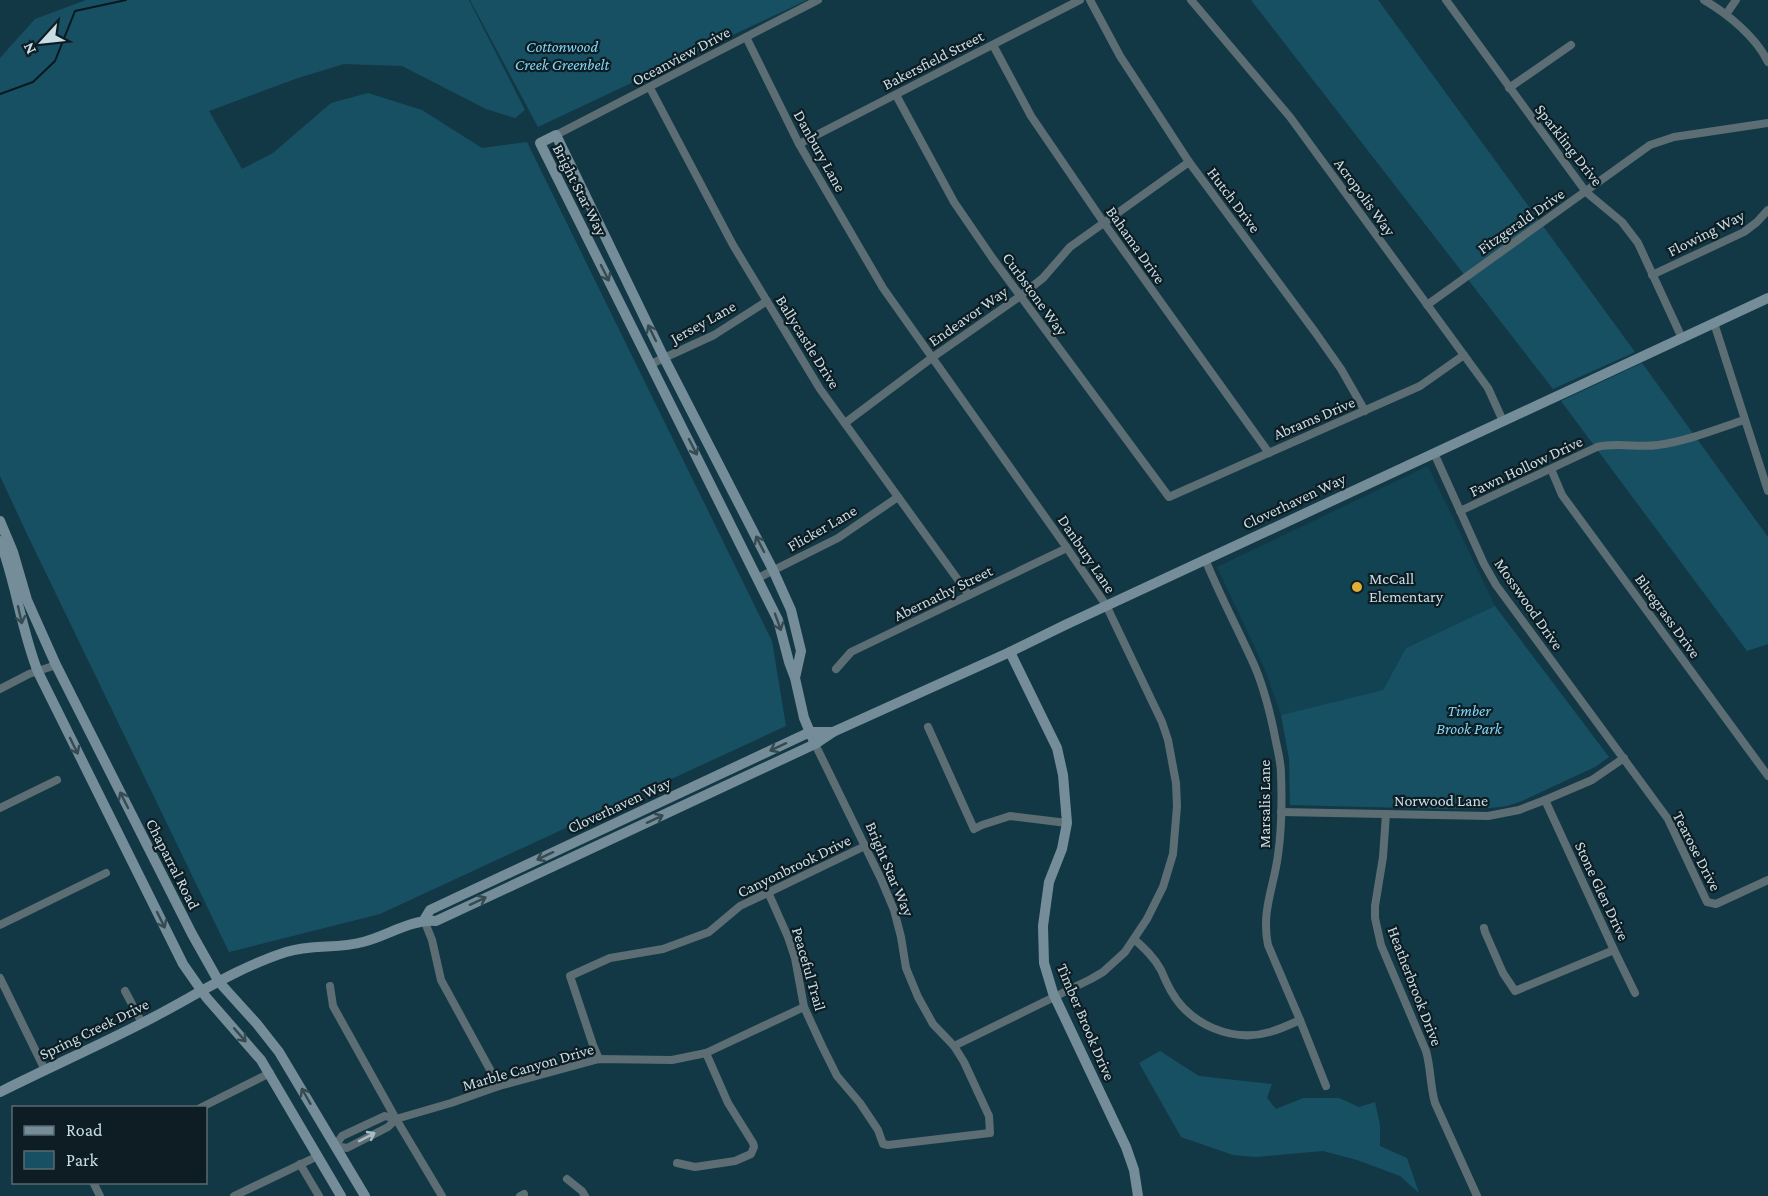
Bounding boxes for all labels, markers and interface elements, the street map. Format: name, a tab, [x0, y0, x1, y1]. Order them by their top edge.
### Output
north arrow	[12, 12, 72, 72]
street label: Oceanview Drive	[629, 23, 733, 89]
street label: Bakersfield Street	[880, 27, 987, 93]
park label: Cottonwood Creek Greenbelt	[515, 38, 609, 73]
text: N	[19, 40, 39, 57]
street label: Sparkling Drive	[1531, 101, 1606, 190]
street label: Danbury Lane	[790, 107, 849, 195]
street label: Bright Star Way	[549, 141, 611, 240]
street label: Acropolis Way	[1330, 155, 1399, 240]
street label: Hutch Drive	[1204, 164, 1264, 236]
street label: Fitzgerald Drive	[1474, 185, 1568, 258]
street label: Bahama Drive	[1103, 203, 1169, 287]
street label: Flowing Way	[1665, 206, 1748, 261]
street label: Curbstone Way	[998, 249, 1071, 340]
one-way arrow	[599, 264, 611, 282]
street label: Endeavor Way	[925, 282, 1012, 350]
street label: Ballycastle Drive	[772, 292, 843, 392]
street label: Jersey Lane	[666, 297, 739, 349]
one-way arrow	[645, 324, 657, 342]
street label: Abrams Drive	[1271, 393, 1357, 443]
street label: Fawn Hollow Drive	[1467, 432, 1585, 500]
one-way arrow	[687, 438, 699, 456]
street label: Cloverhaven Way	[1240, 469, 1349, 533]
street label: Flicker Lane	[784, 501, 860, 555]
street label: Danbury Lane	[1054, 512, 1119, 597]
one-way arrow	[754, 536, 766, 553]
street label: Mosswood Drive	[1491, 555, 1567, 653]
street label: Abernathy Street	[891, 561, 996, 625]
place label: McCall Elementary	[1369, 570, 1444, 606]
street label: Bluegrass Drive	[1631, 571, 1704, 662]
marker: McCall Elementary	[1350, 580, 1364, 594]
one-way arrow	[14, 605, 26, 624]
one-way arrow	[774, 612, 785, 631]
park label: Timber Brook Park	[1436, 702, 1503, 737]
one-way arrow	[69, 736, 80, 754]
one-way arrow	[770, 741, 788, 753]
street label: Marsalis Lane	[1256, 760, 1273, 848]
street label: Cloverhaven Way	[565, 773, 674, 837]
one-way arrow	[118, 791, 129, 809]
street label: Norwood Lane	[1394, 792, 1488, 809]
street label: Tearose Drive	[1670, 808, 1724, 894]
one-way arrow	[646, 813, 664, 825]
street label: Chaparral Road	[142, 816, 203, 913]
street label: Bright Star Way	[862, 819, 918, 920]
street label: Canyonbrook Drive	[735, 831, 854, 902]
street label: Stone Glen Drive	[1572, 839, 1632, 943]
one-way arrow	[536, 851, 554, 863]
one-way arrow	[469, 895, 487, 907]
one-way arrow	[155, 911, 167, 928]
street label: Heatherbrook Drive	[1384, 924, 1446, 1048]
street label: Peaceful Trail	[789, 925, 829, 1013]
street label: Timber Brook Drive	[1054, 961, 1118, 1083]
street label: Spring Creek Drive	[37, 995, 152, 1064]
one-way arrow	[233, 1027, 247, 1042]
street label: Marble Canyon Drive	[460, 1040, 596, 1095]
one-way arrow	[300, 1088, 312, 1105]
legend	[12, 1106, 207, 1184]
text: Road	[66, 1120, 103, 1140]
one-way arrow	[358, 1131, 376, 1143]
text: Park	[66, 1150, 98, 1170]

